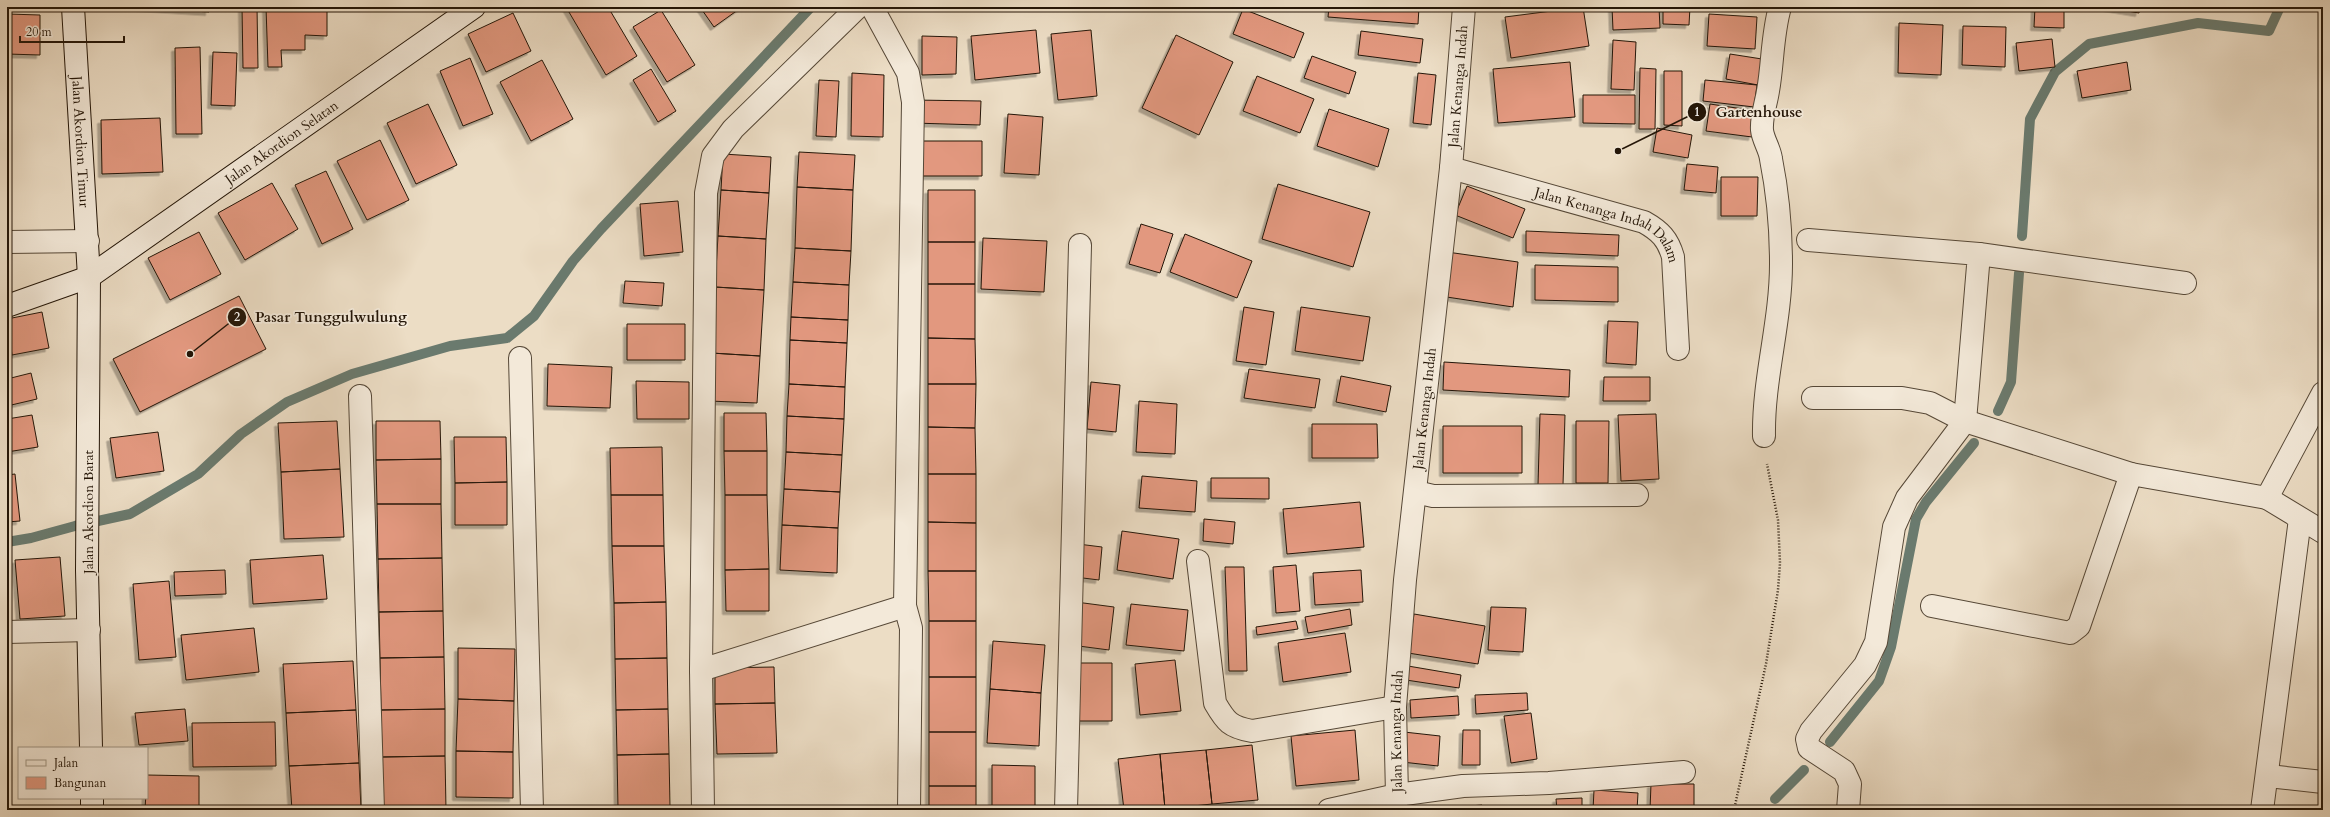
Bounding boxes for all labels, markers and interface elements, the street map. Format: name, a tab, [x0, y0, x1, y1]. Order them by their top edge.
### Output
scale bar	[20, 18, 124, 44]
text: 20 m	[26, 24, 53, 40]
street label: Jalan Kenanga Indah	[1443, 24, 1472, 150]
street label: Jalan Akordion Timur	[67, 73, 94, 209]
street label: Jalan Akordion Selatan	[219, 96, 342, 190]
callout: Gartenhouse	[1687, 98, 1810, 125]
text: Gartenhouse	[1715, 102, 1803, 122]
text: 1	[1694, 104, 1700, 120]
street label: Jalan Kenanga Indah Dalam	[1531, 182, 1684, 265]
callout: Pasar Tunggulwulung	[227, 304, 415, 331]
text: Pasar Tunggulwulung	[255, 307, 407, 327]
text: 2	[234, 309, 240, 325]
street label: Jalan Kenanga Indah	[1408, 346, 1440, 473]
street label: Jalan Akordion Barat	[79, 449, 98, 576]
street label: Jalan Kenanga Indah	[1385, 669, 1407, 795]
legend	[18, 747, 148, 799]
text: Jalan	[52, 755, 78, 771]
text: Bangunan	[54, 775, 106, 791]

